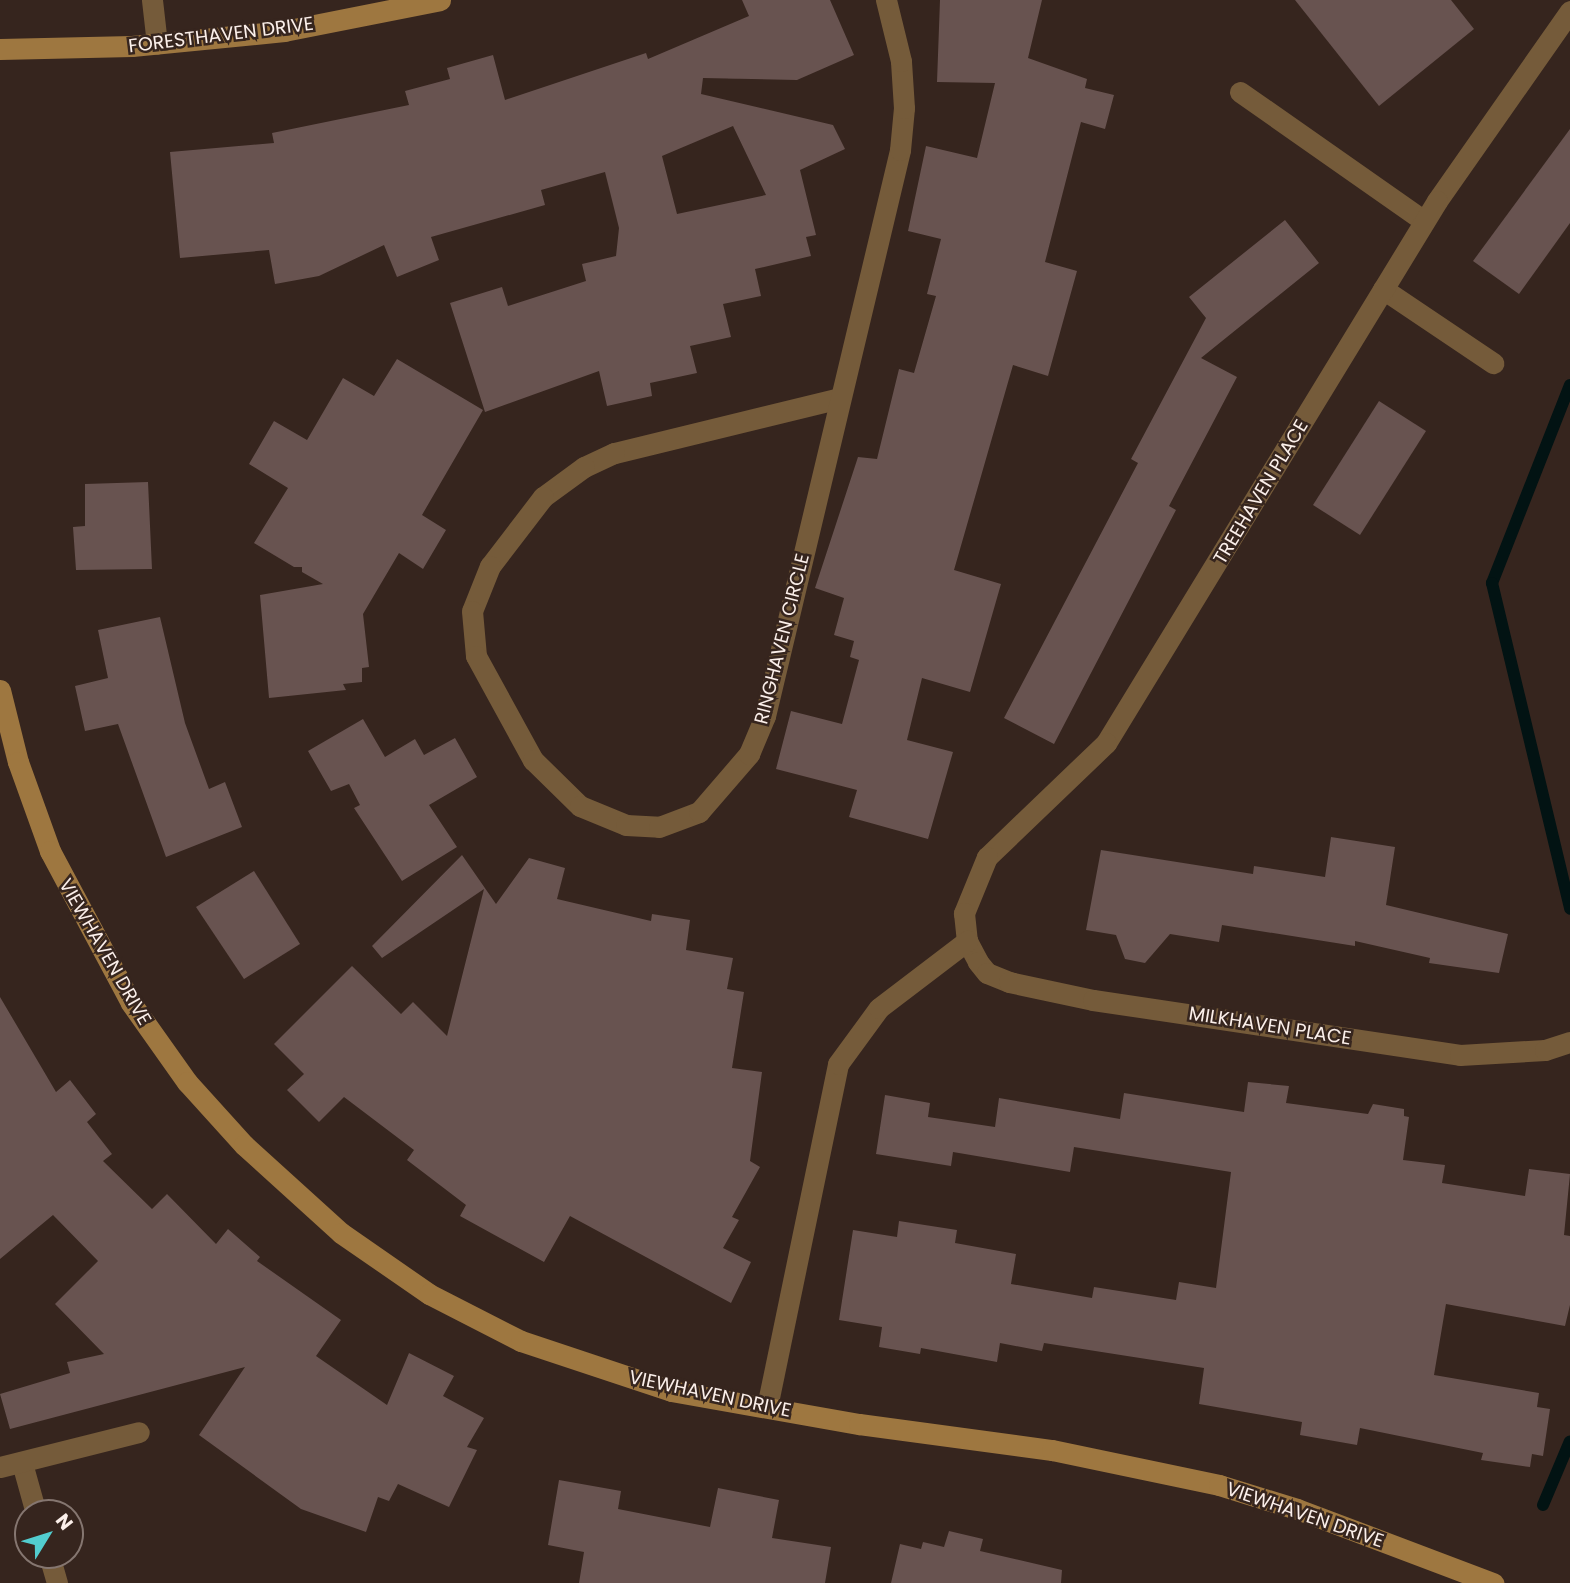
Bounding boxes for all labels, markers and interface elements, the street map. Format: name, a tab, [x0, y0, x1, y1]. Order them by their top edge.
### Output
street label: FORESTHAVEN DRIVE	[127, 12, 315, 58]
street label: TREEHAVEN PLACE	[1209, 416, 1313, 568]
street label: RINGHAVEN CIRCLE	[750, 551, 814, 727]
street label: VIEWHAVEN DRIVE	[54, 875, 156, 1029]
street label: MILKHAVEN PLACE	[1187, 1002, 1353, 1050]
street label: VIEWHAVEN DRIVE	[627, 1366, 793, 1422]
street label: VIEWHAVEN DRIVE	[1223, 1477, 1387, 1553]
north arrow	[14, 1499, 84, 1569]
text: N	[49, 1508, 79, 1536]

